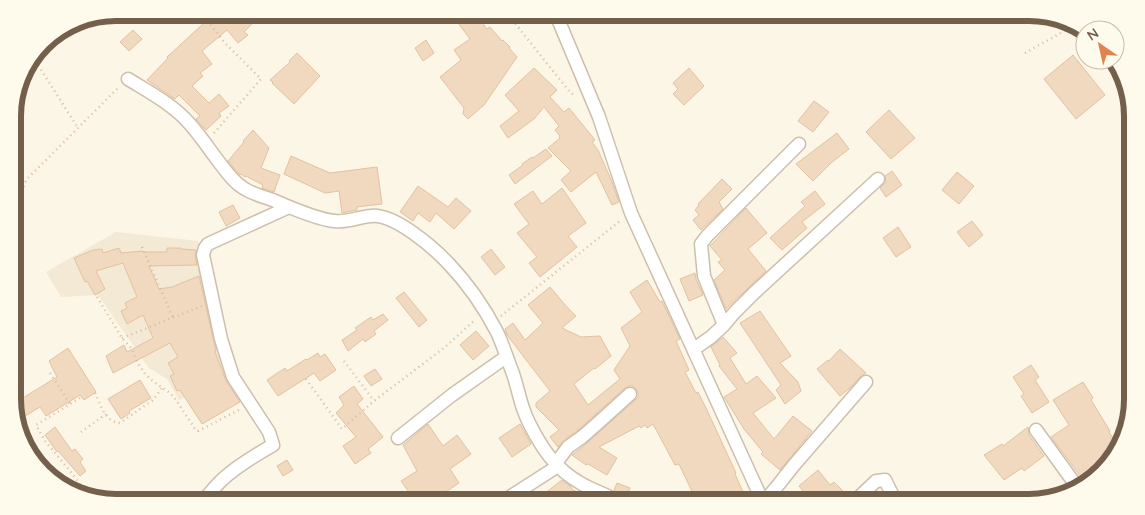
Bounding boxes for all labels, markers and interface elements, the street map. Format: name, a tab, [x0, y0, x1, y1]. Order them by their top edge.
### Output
north arrow	[1075, 20, 1125, 70]
text: N	[1083, 24, 1102, 45]

